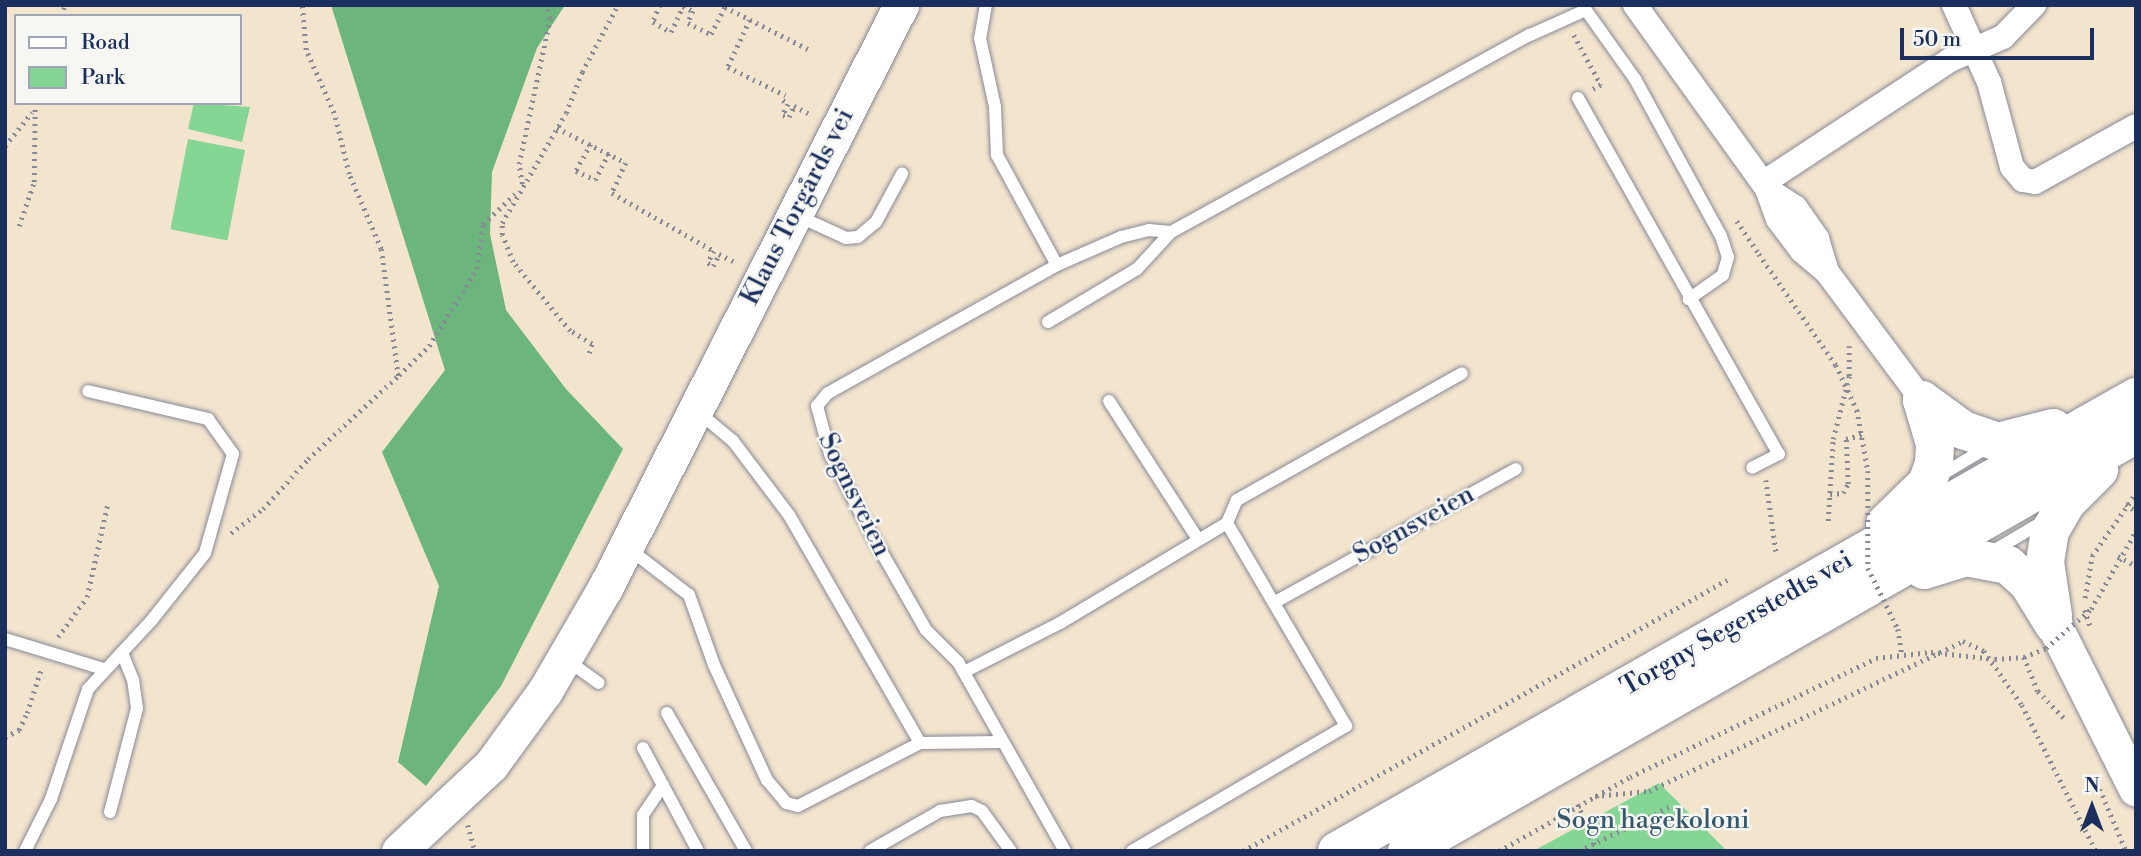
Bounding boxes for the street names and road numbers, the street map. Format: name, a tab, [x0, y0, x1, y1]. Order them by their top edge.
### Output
street label: Klaus Torgårds vei	[735, 104, 861, 310]
street label: Sognsveien	[811, 428, 897, 562]
street label: Sognsveien	[1348, 479, 1480, 571]
street label: Torgny Segerstedts vei	[1616, 545, 1858, 703]

